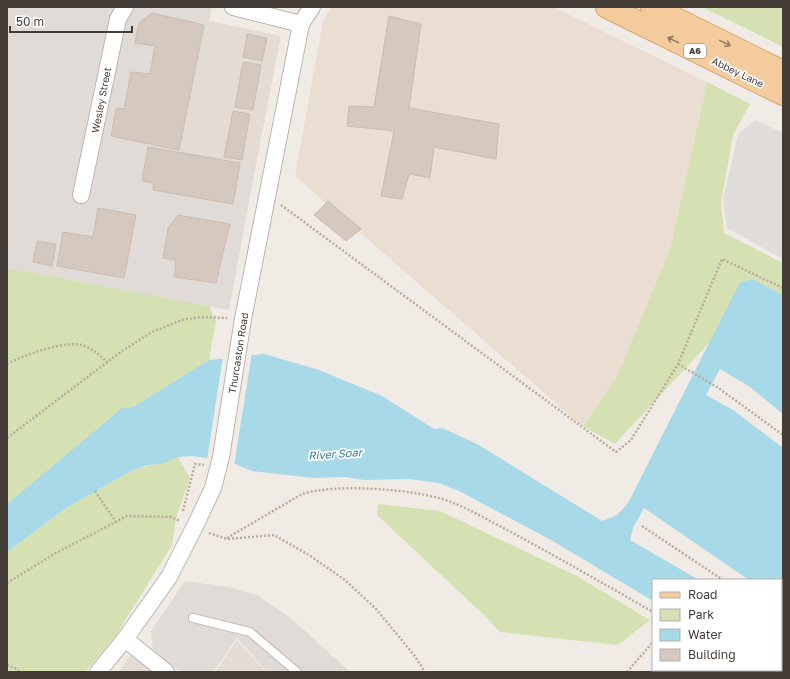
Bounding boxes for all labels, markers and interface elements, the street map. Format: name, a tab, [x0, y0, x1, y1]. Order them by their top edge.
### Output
scale bar	[10, 8, 132, 34]
text: 50 m	[16, 14, 44, 29]
one-way arrow	[667, 36, 679, 43]
one-way arrow	[718, 40, 730, 47]
road number: A6	[684, 44, 706, 58]
street label: Abbey Lane	[710, 54, 766, 90]
street label: Wesley Street	[89, 66, 113, 134]
street label: Thurcaston Road	[226, 312, 250, 394]
water label: River Soar	[308, 445, 364, 462]
legend	[652, 579, 782, 671]
text: Road	[688, 587, 717, 602]
text: Park	[688, 607, 714, 622]
text: Water	[688, 627, 722, 642]
text: Building	[688, 647, 736, 662]

